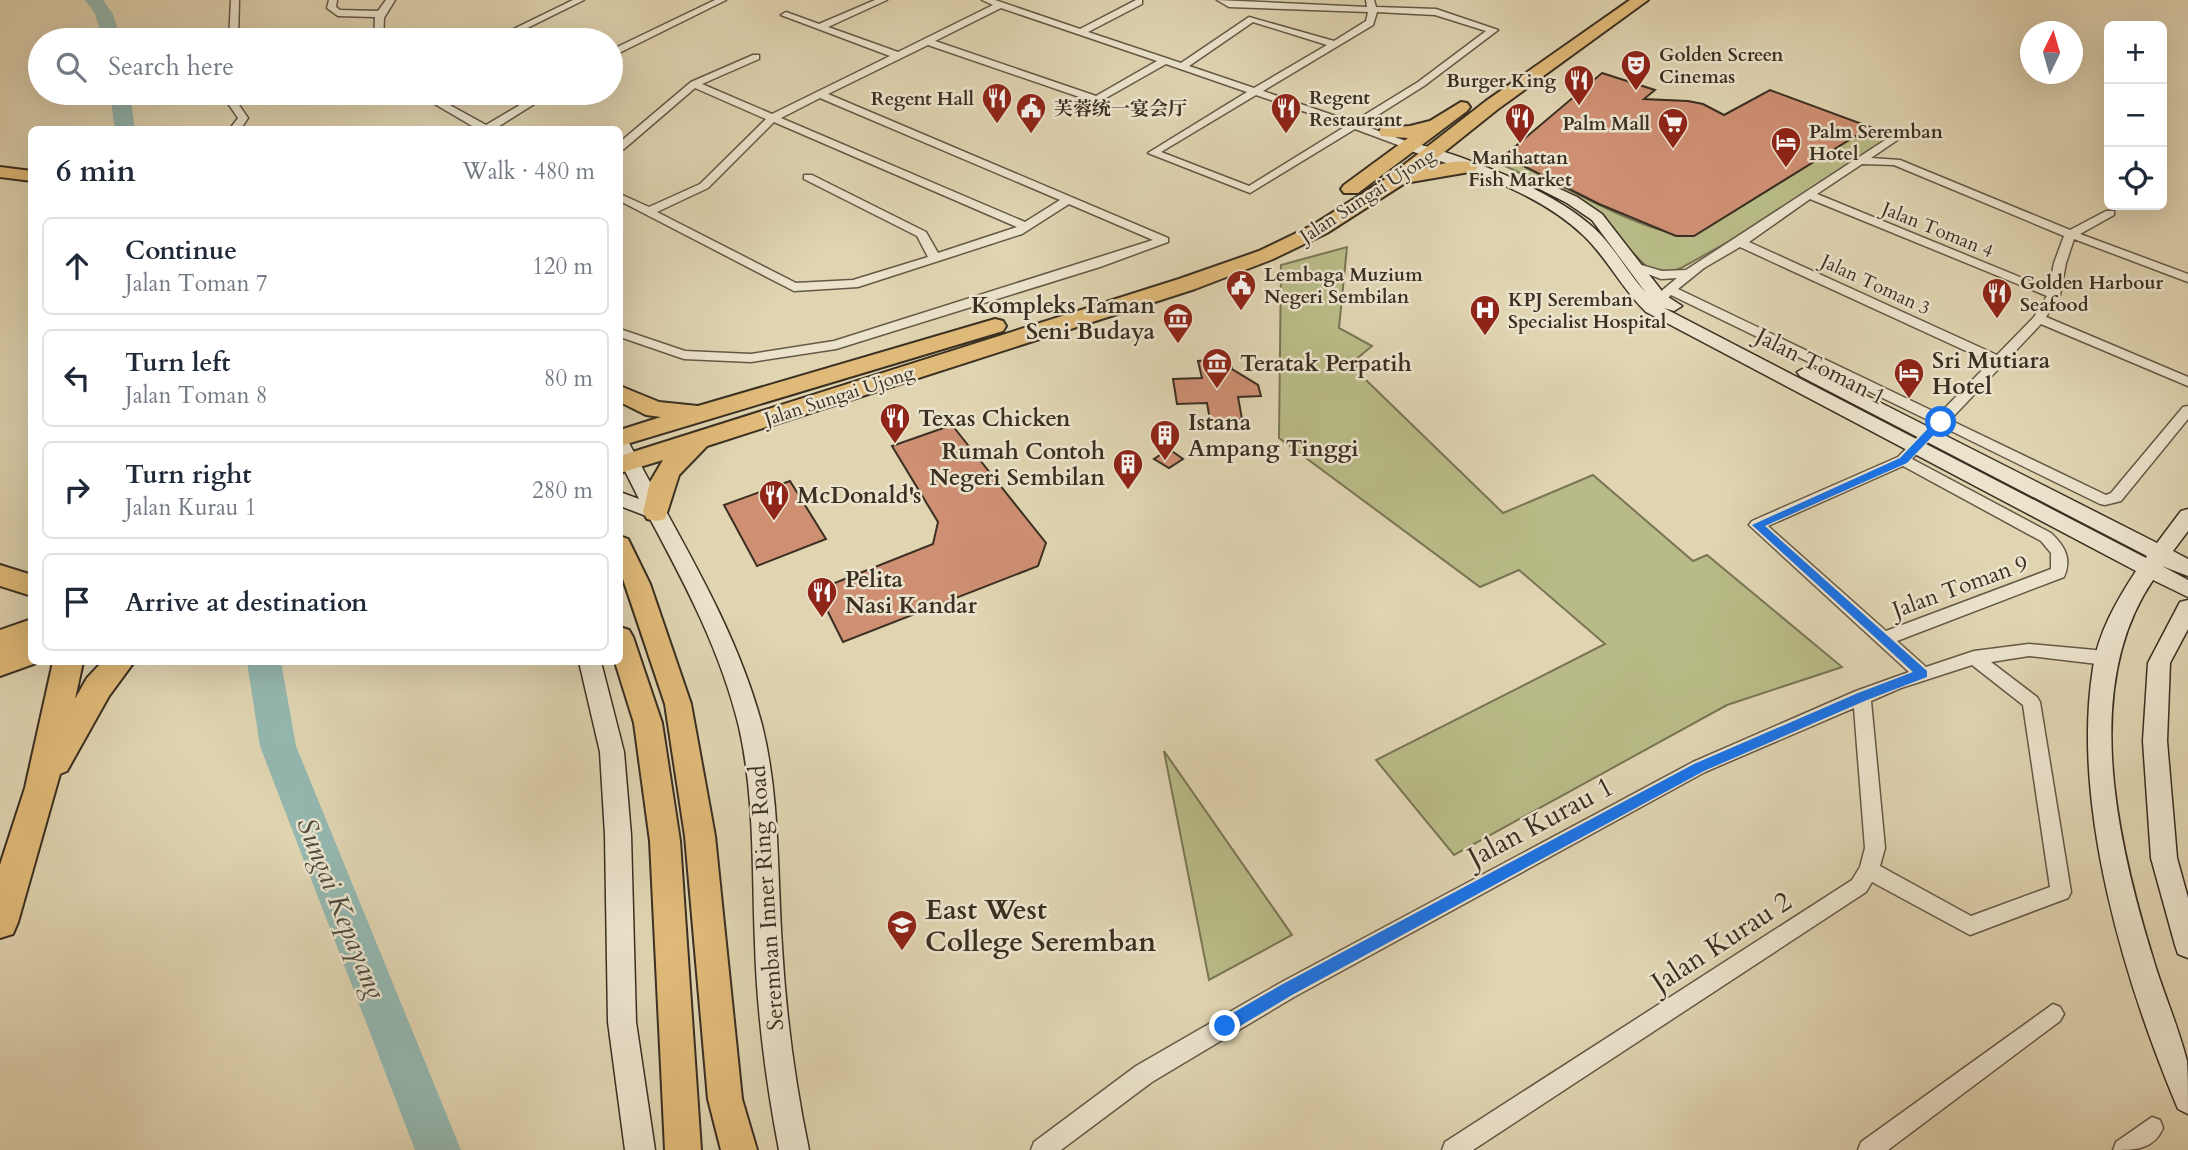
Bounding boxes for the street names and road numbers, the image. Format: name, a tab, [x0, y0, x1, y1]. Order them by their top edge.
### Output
street label: Jalan Sungai Ujong	[1292, 142, 1440, 251]
street label: Jalan Toman 4	[1875, 195, 1997, 264]
street label: Jalan Toman 3	[1814, 247, 1934, 322]
street label: Jalan Toman 1	[1748, 319, 1891, 413]
street label: Jalan Sungai Ujong	[758, 359, 918, 433]
street label: Jalan Toman 9	[1885, 548, 2032, 626]
street label: Seremban Inner Ring Road	[742, 764, 791, 1032]
street label: Jalan Kurau 1	[1457, 768, 1620, 878]
street label: Jalan Kurau 2	[1641, 882, 1799, 1004]

